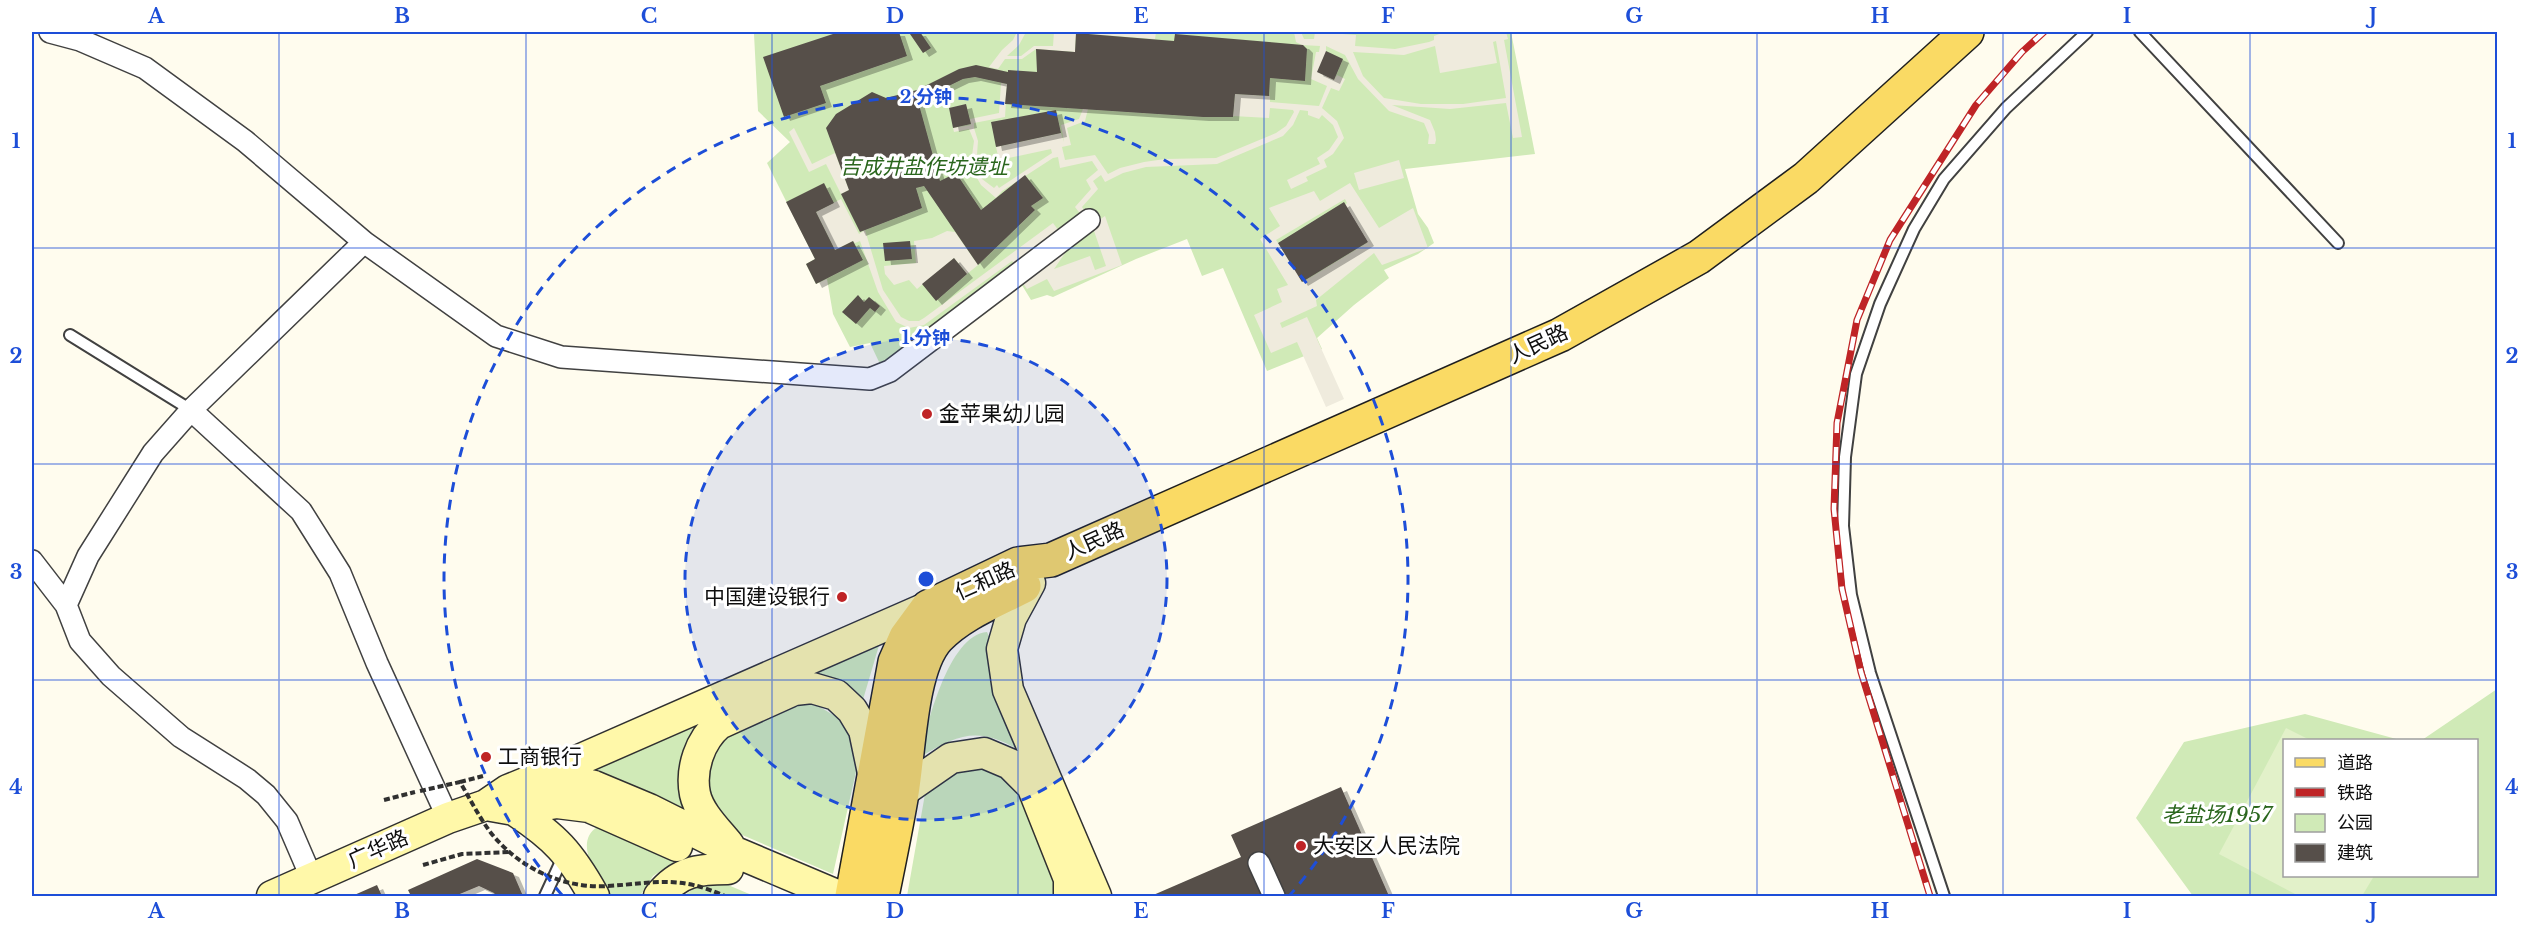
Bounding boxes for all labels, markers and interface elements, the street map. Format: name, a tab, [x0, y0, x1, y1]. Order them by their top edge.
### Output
text: A	[147, 4, 165, 28]
text: B	[394, 4, 410, 28]
text: C	[641, 4, 657, 28]
text: D	[886, 4, 904, 28]
text: E	[1133, 4, 1149, 28]
text: F	[1381, 4, 1395, 28]
text: G	[1625, 4, 1643, 28]
text: H	[1871, 4, 1890, 28]
text: I	[2123, 4, 2131, 28]
text: J	[2365, 4, 2377, 28]
text: 2 分钟	[900, 86, 952, 108]
text: 1	[12, 129, 21, 153]
text: 1	[2508, 129, 2517, 153]
park label: 吉成井盐作坊遗址	[840, 154, 1010, 180]
street label: 人民路	[1504, 319, 1572, 369]
text: 1 分钟	[902, 327, 950, 349]
text: 2	[9, 344, 23, 368]
text: 2	[2505, 344, 2519, 368]
place label: 金苹果幼儿园	[939, 401, 1065, 427]
marker: 金苹果幼儿园	[920, 407, 934, 421]
street label: 人民路	[1060, 516, 1128, 566]
street label: 仁和路	[951, 556, 1019, 606]
text: 3	[10, 560, 22, 584]
text: 3	[2506, 560, 2518, 584]
centre of rings	[916, 569, 936, 589]
place label: 中国建设银行	[704, 584, 830, 610]
marker: 中国建设银行	[835, 590, 849, 604]
legend	[2283, 739, 2478, 877]
place label: 工商银行	[498, 744, 582, 770]
marker: 工商银行	[479, 750, 493, 764]
text: 道路	[2337, 752, 2373, 774]
text: 4	[9, 775, 23, 799]
text: 4	[2505, 775, 2519, 799]
text: 铁路	[2337, 782, 2373, 804]
park label: 老盐场1957	[2162, 802, 2274, 828]
text: 公园	[2337, 812, 2373, 834]
street label: 广华路	[344, 824, 412, 874]
place label: 大安区人民法院	[1313, 833, 1460, 859]
marker: 大安区人民法院	[1294, 839, 1308, 853]
text: 建筑	[2337, 842, 2373, 864]
text: A	[147, 899, 165, 923]
text: B	[394, 899, 410, 923]
text: C	[641, 899, 657, 923]
text: D	[886, 899, 904, 923]
text: E	[1133, 899, 1149, 923]
text: F	[1381, 899, 1395, 923]
text: G	[1625, 899, 1643, 923]
text: H	[1871, 899, 1890, 923]
text: I	[2123, 899, 2131, 923]
text: J	[2365, 899, 2377, 923]

